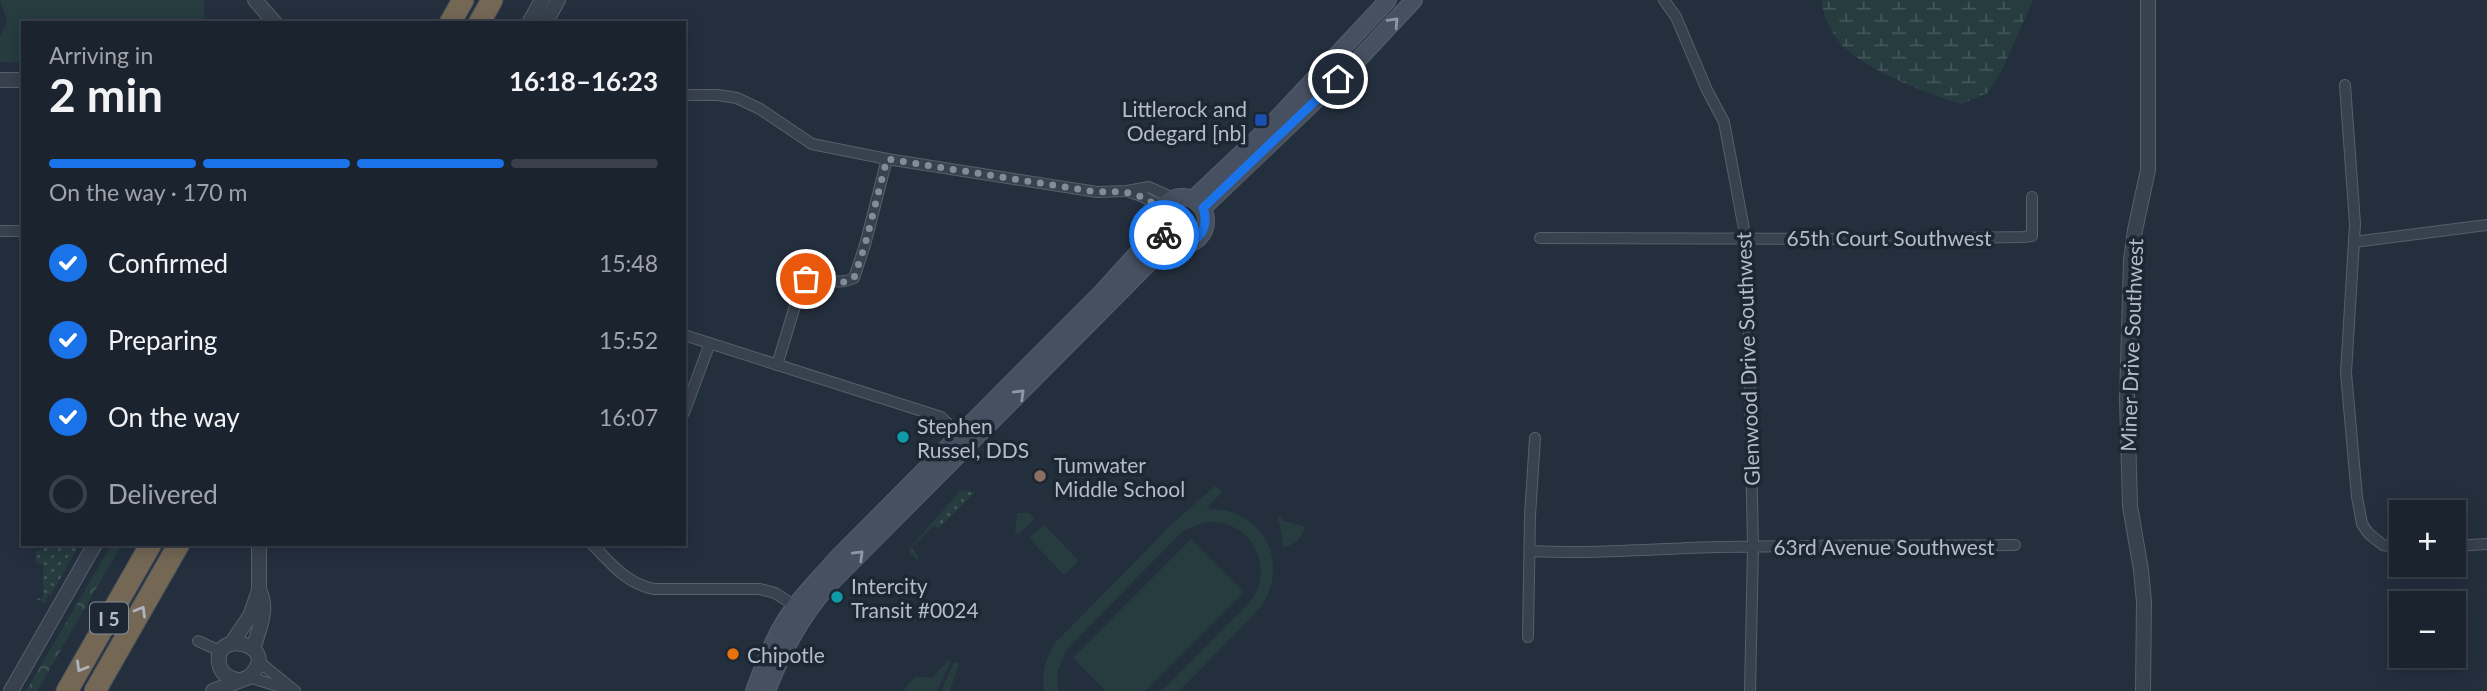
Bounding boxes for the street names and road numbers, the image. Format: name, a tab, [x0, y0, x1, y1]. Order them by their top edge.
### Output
street label: 65th Court Southwest	[1786, 225, 1992, 250]
street label: Glenwood Drive Southwest	[1730, 231, 1764, 486]
street label: Miner Drive Southwest	[2115, 237, 2147, 452]
street label: 63rd Avenue Southwest	[1773, 534, 1995, 559]
road number: I 5	[90, 603, 128, 634]

